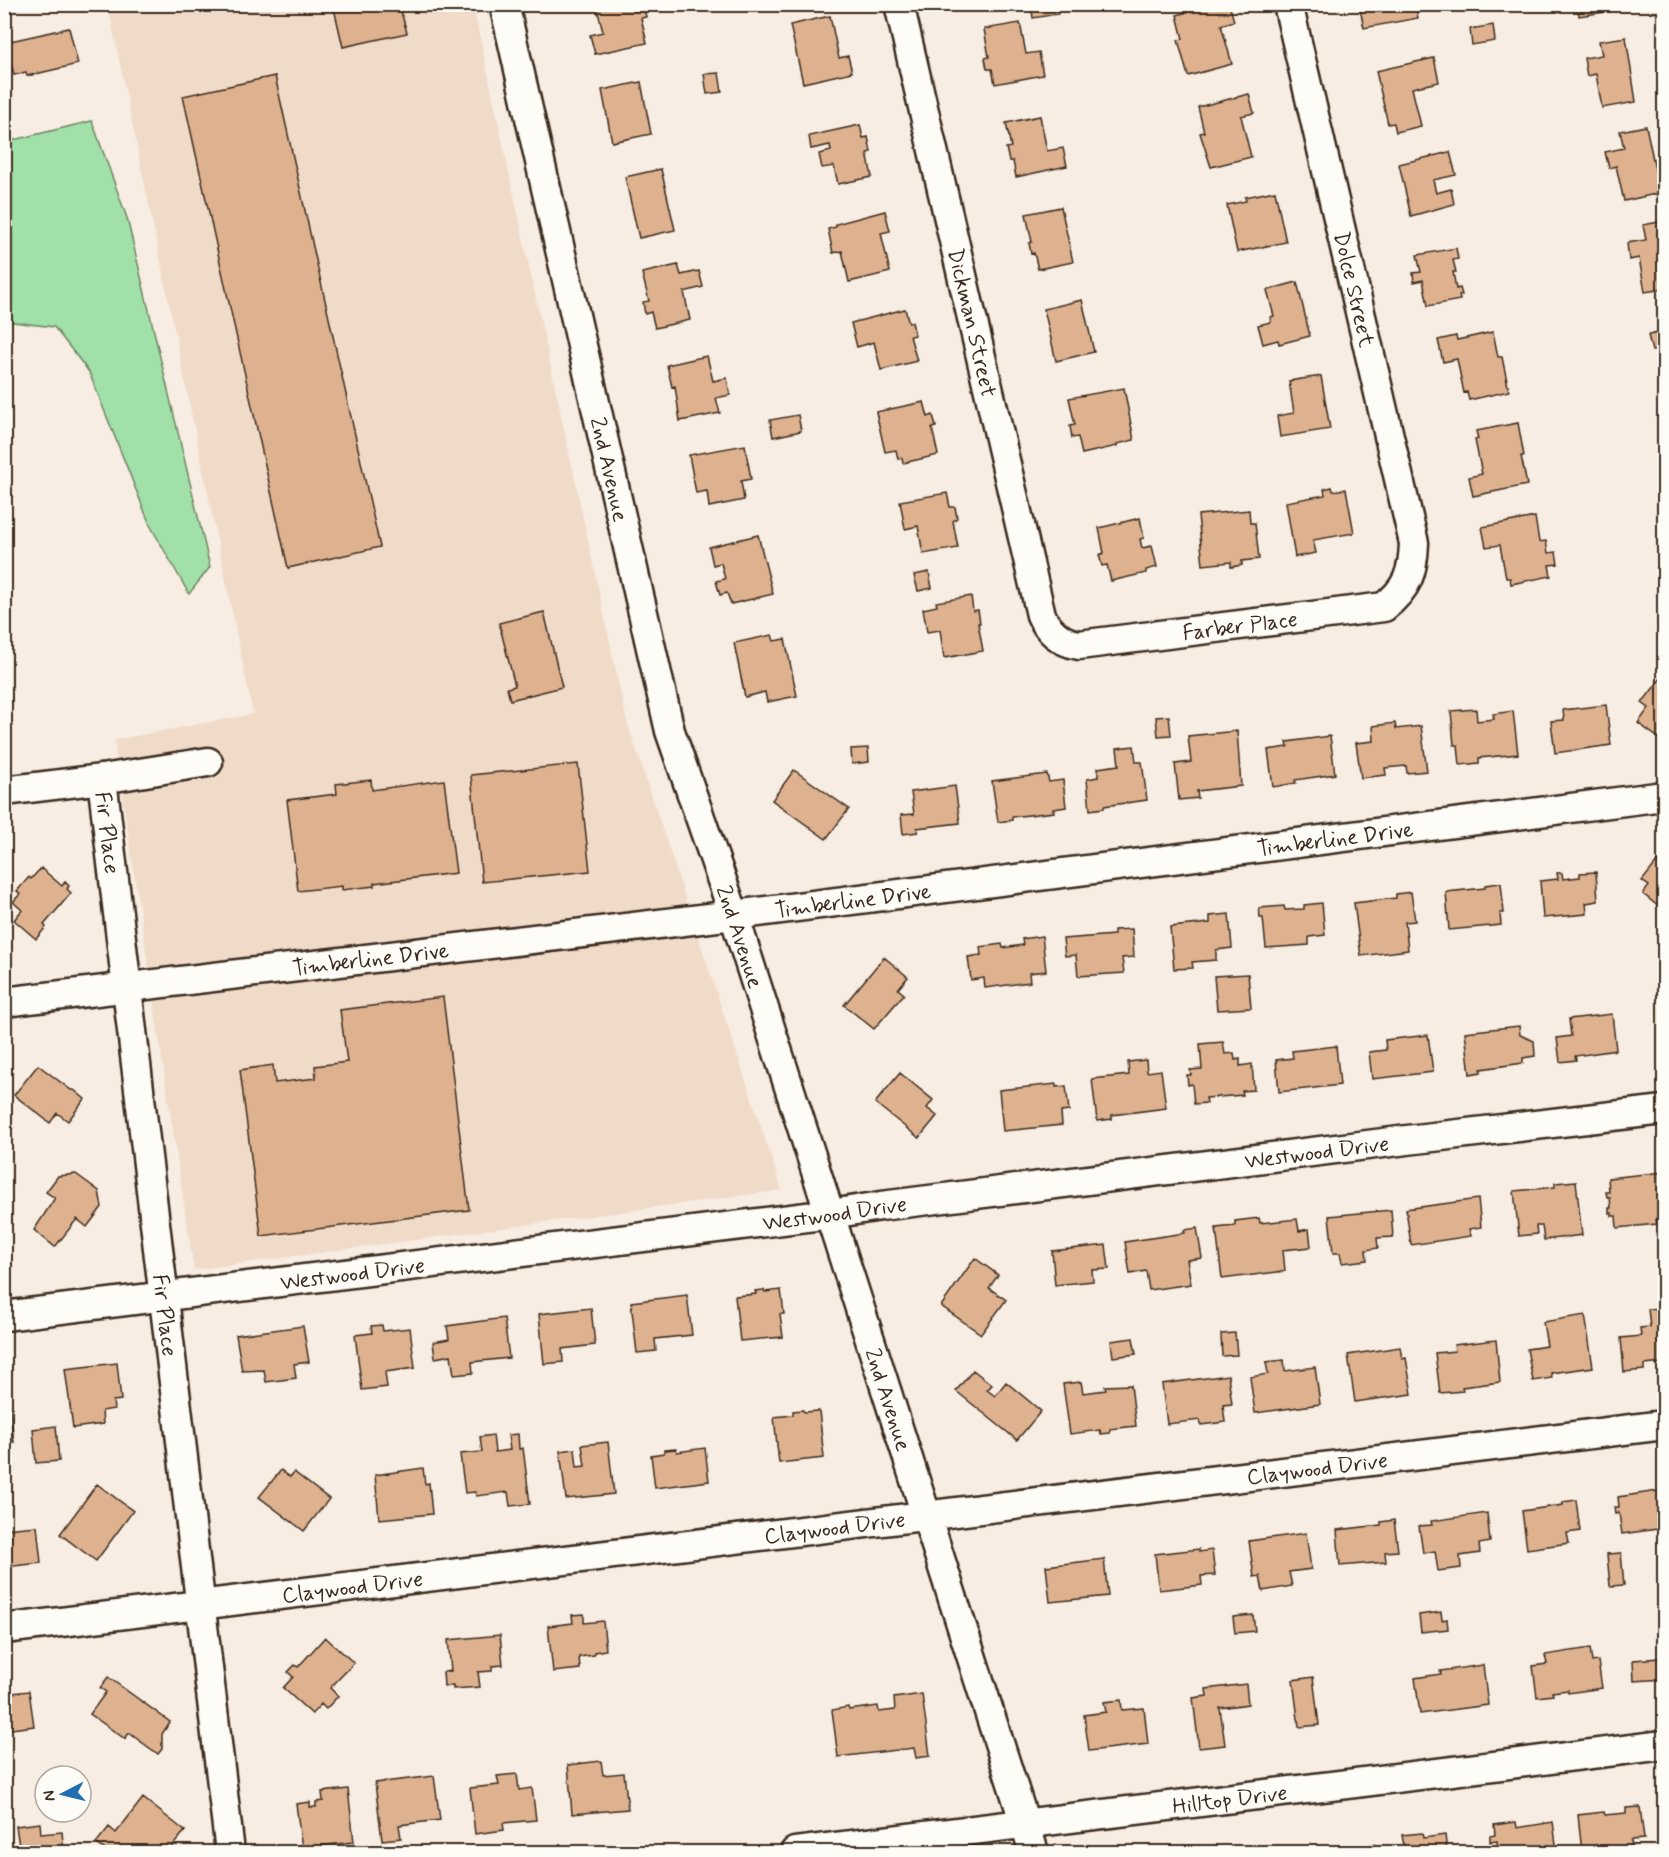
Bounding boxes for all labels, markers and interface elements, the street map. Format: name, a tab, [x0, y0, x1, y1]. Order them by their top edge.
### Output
street label: Dolce Street	[1326, 229, 1380, 350]
street label: Dickman Street	[940, 246, 1002, 400]
street label: 2nd Avenue	[583, 414, 634, 525]
street label: Farber Place	[1181, 606, 1299, 648]
street label: Fir Place	[88, 790, 125, 876]
street label: Timberline Drive	[1255, 816, 1415, 864]
street label: Timberline Drive	[773, 878, 933, 926]
street label: 2nd Avenue	[709, 882, 769, 992]
street label: Timberline Drive	[291, 937, 450, 984]
street label: Westwood Drive	[1243, 1130, 1391, 1176]
street label: Westwood Drive	[761, 1191, 909, 1238]
street label: Westwood Drive	[279, 1252, 426, 1298]
street label: Fir Place	[145, 1273, 183, 1358]
street label: 2nd Avenue	[858, 1345, 917, 1455]
street label: Claywood Drive	[1245, 1447, 1390, 1492]
street label: Claywood Drive	[763, 1506, 907, 1551]
street label: Claywood Drive	[280, 1566, 425, 1611]
north arrow	[33, 1764, 93, 1824]
street label: Hilltop Drive	[1171, 1779, 1289, 1821]
text: N	[39, 1789, 61, 1802]

